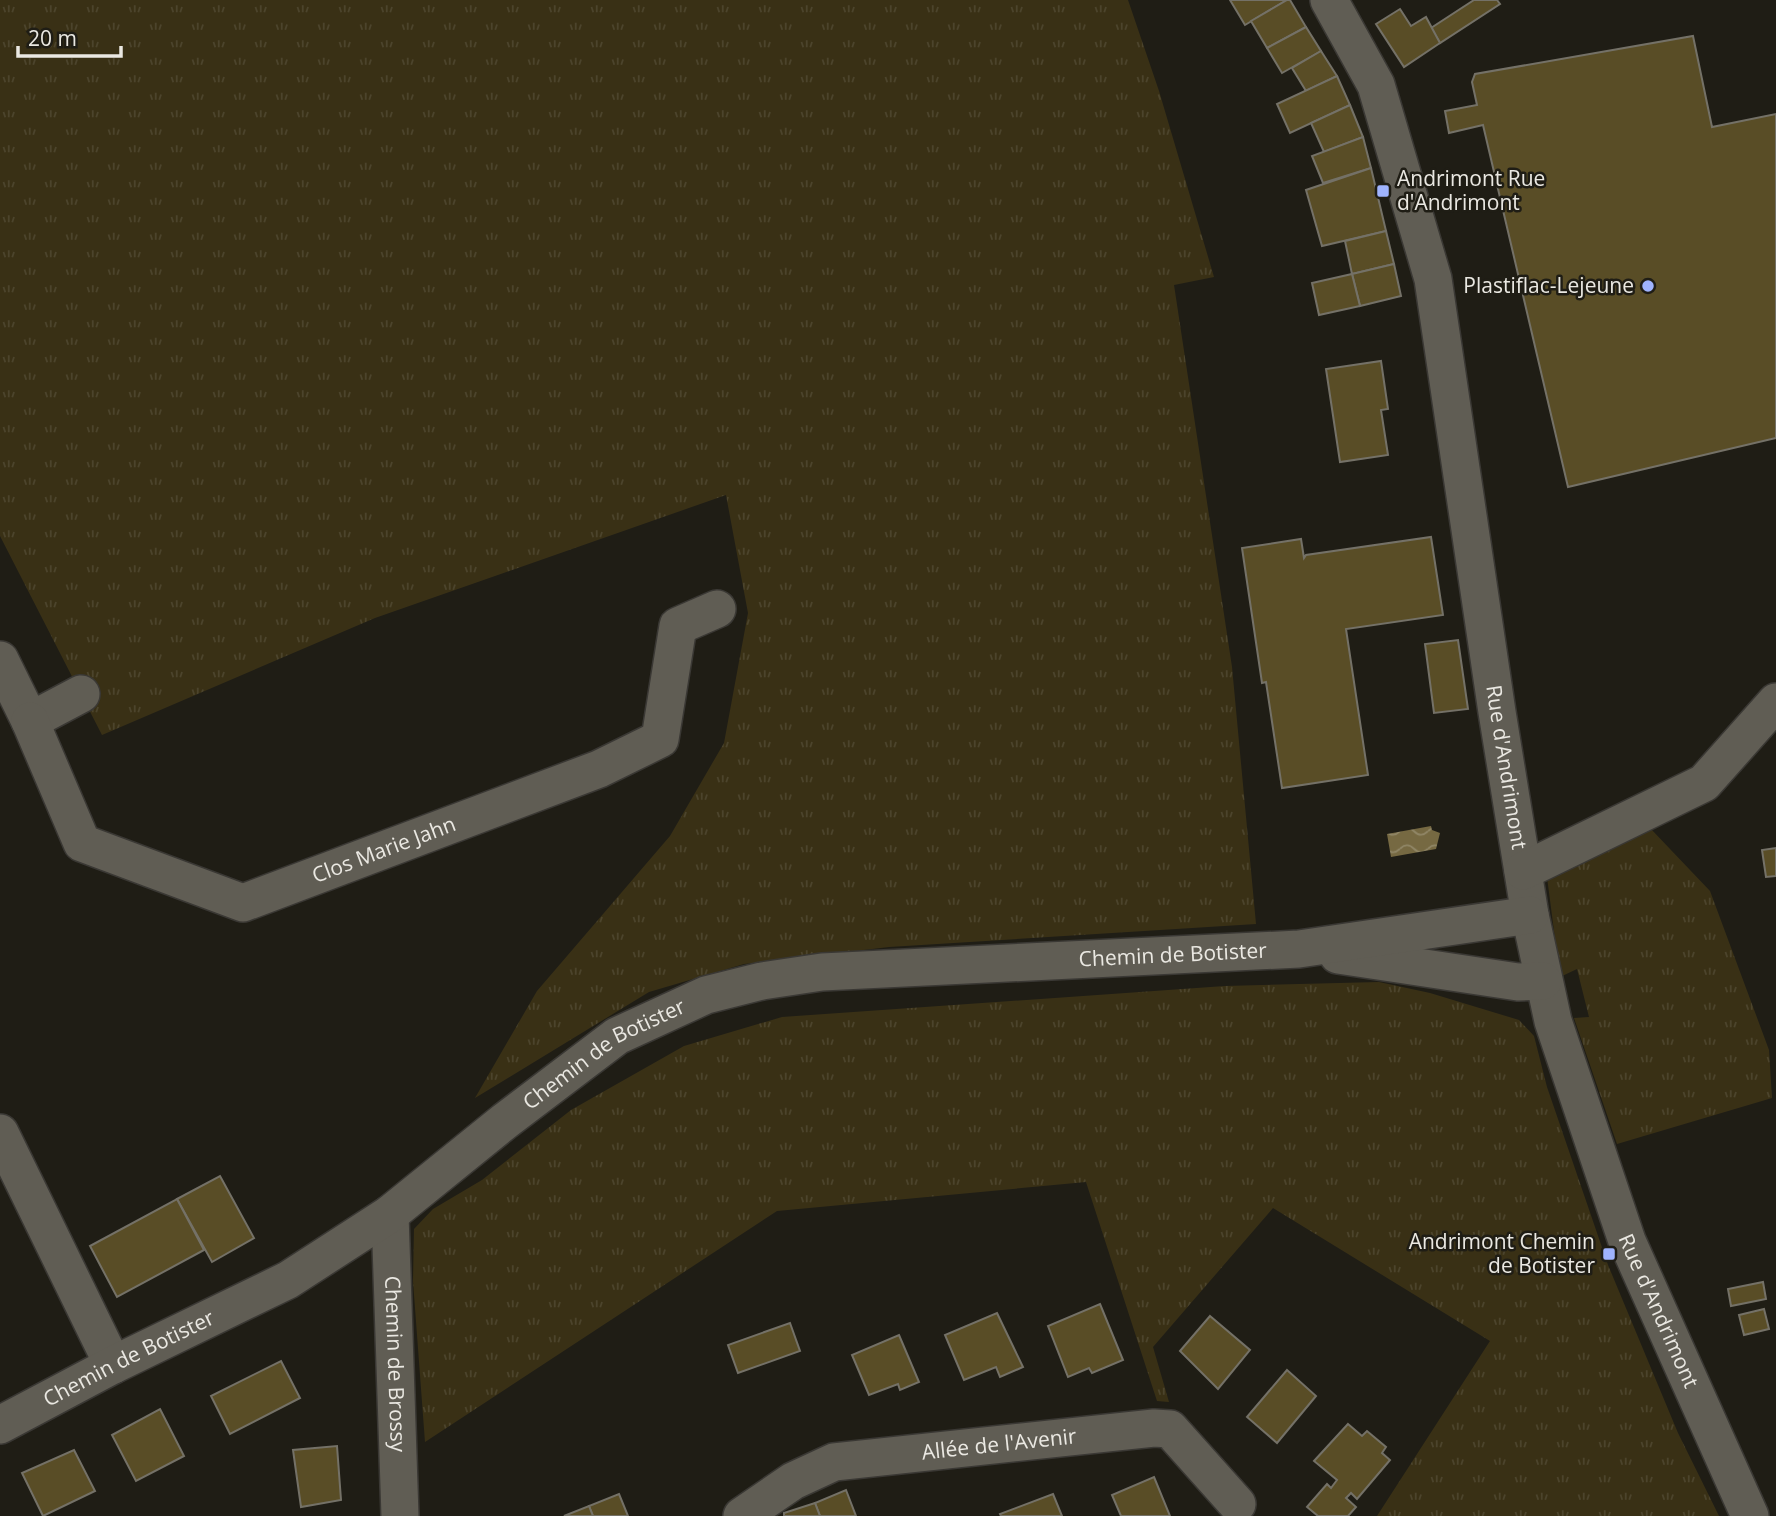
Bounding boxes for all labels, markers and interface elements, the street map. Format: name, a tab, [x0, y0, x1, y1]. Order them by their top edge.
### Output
scale bar	[18, 14, 121, 58]
text: 20 m	[28, 24, 77, 52]
place label: Andrimont Rue d'Andrimont	[1397, 164, 1545, 216]
marker: Andrimont Rue d'Andrimont	[1375, 183, 1391, 199]
place label: Plastiflac-Lejeune	[1463, 271, 1634, 299]
marker: Plastiflac-Lejeune	[1640, 278, 1656, 294]
street label: Rue d'Andrimont	[1480, 683, 1534, 851]
street label: Clos Marie Jahn	[308, 809, 459, 889]
street label: Chemin de Botister	[1078, 936, 1268, 973]
street label: Chemin de Botister	[517, 991, 690, 1116]
place label: Andrimont Chemin de Botister	[1409, 1227, 1595, 1279]
street label: Rue d'Andrimont	[1613, 1229, 1706, 1392]
marker: Andrimont Chemin de Botister	[1601, 1246, 1617, 1262]
street label: Chemin de Brossy	[379, 1275, 413, 1453]
street label: Chemin de Botister	[38, 1303, 219, 1413]
street label: Allée de l'Avenir	[920, 1421, 1078, 1466]

